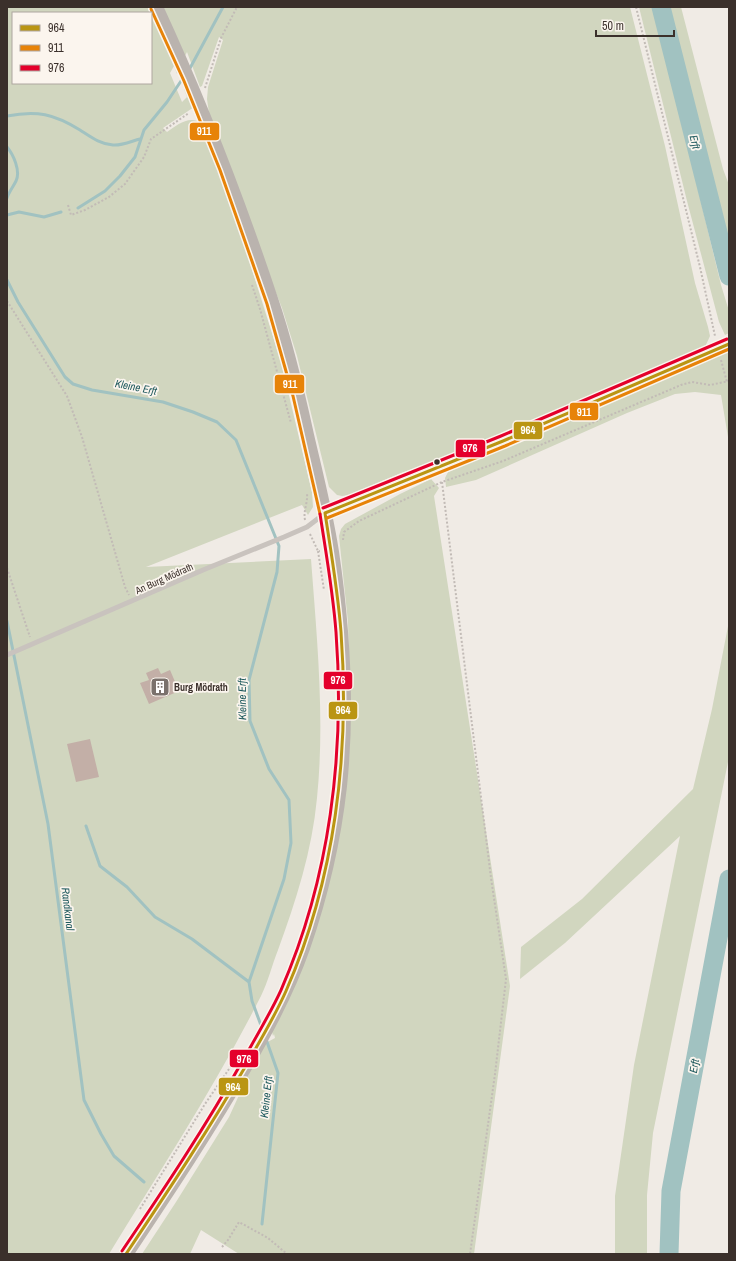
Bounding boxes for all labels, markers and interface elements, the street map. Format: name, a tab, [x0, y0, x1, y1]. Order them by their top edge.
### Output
legend	[12, 12, 152, 84]
scale bar	[596, 12, 674, 38]
text: 50 m	[602, 18, 624, 34]
text: 964	[48, 20, 65, 36]
text: 911	[48, 40, 64, 56]
text: 976	[48, 60, 64, 76]
line badge: 911	[189, 122, 220, 141]
text: 911	[197, 124, 211, 138]
water label: Erft	[687, 133, 704, 151]
line badge: 911	[274, 374, 305, 394]
water label: Kleine Erft	[114, 376, 158, 398]
text: 911	[283, 377, 297, 391]
line badge: 911	[569, 402, 599, 421]
text: 911	[577, 405, 591, 419]
line badge: 964	[513, 421, 543, 440]
text: 964	[520, 423, 536, 437]
line badge: 976	[455, 439, 486, 458]
text: 976	[462, 441, 478, 455]
unlabelled marker	[432, 457, 442, 467]
street label: An Burg Mödrath	[132, 560, 195, 597]
line badge: 976	[323, 671, 353, 690]
text: 976	[330, 673, 346, 687]
building icon: Burg Mödrath	[149, 676, 171, 698]
water label: Kleine Erft	[235, 677, 249, 720]
place label: Burg Mödrath	[174, 681, 228, 694]
line badge: 964	[328, 701, 358, 720]
text: 964	[335, 703, 351, 717]
water label: Randkanal	[58, 887, 78, 932]
line badge: 976	[229, 1049, 259, 1068]
text: 976	[236, 1052, 252, 1066]
water label: Erft	[686, 1057, 702, 1074]
water label: Kleine Erft	[257, 1075, 275, 1119]
line badge: 964	[218, 1077, 249, 1096]
text: 964	[225, 1080, 241, 1094]

